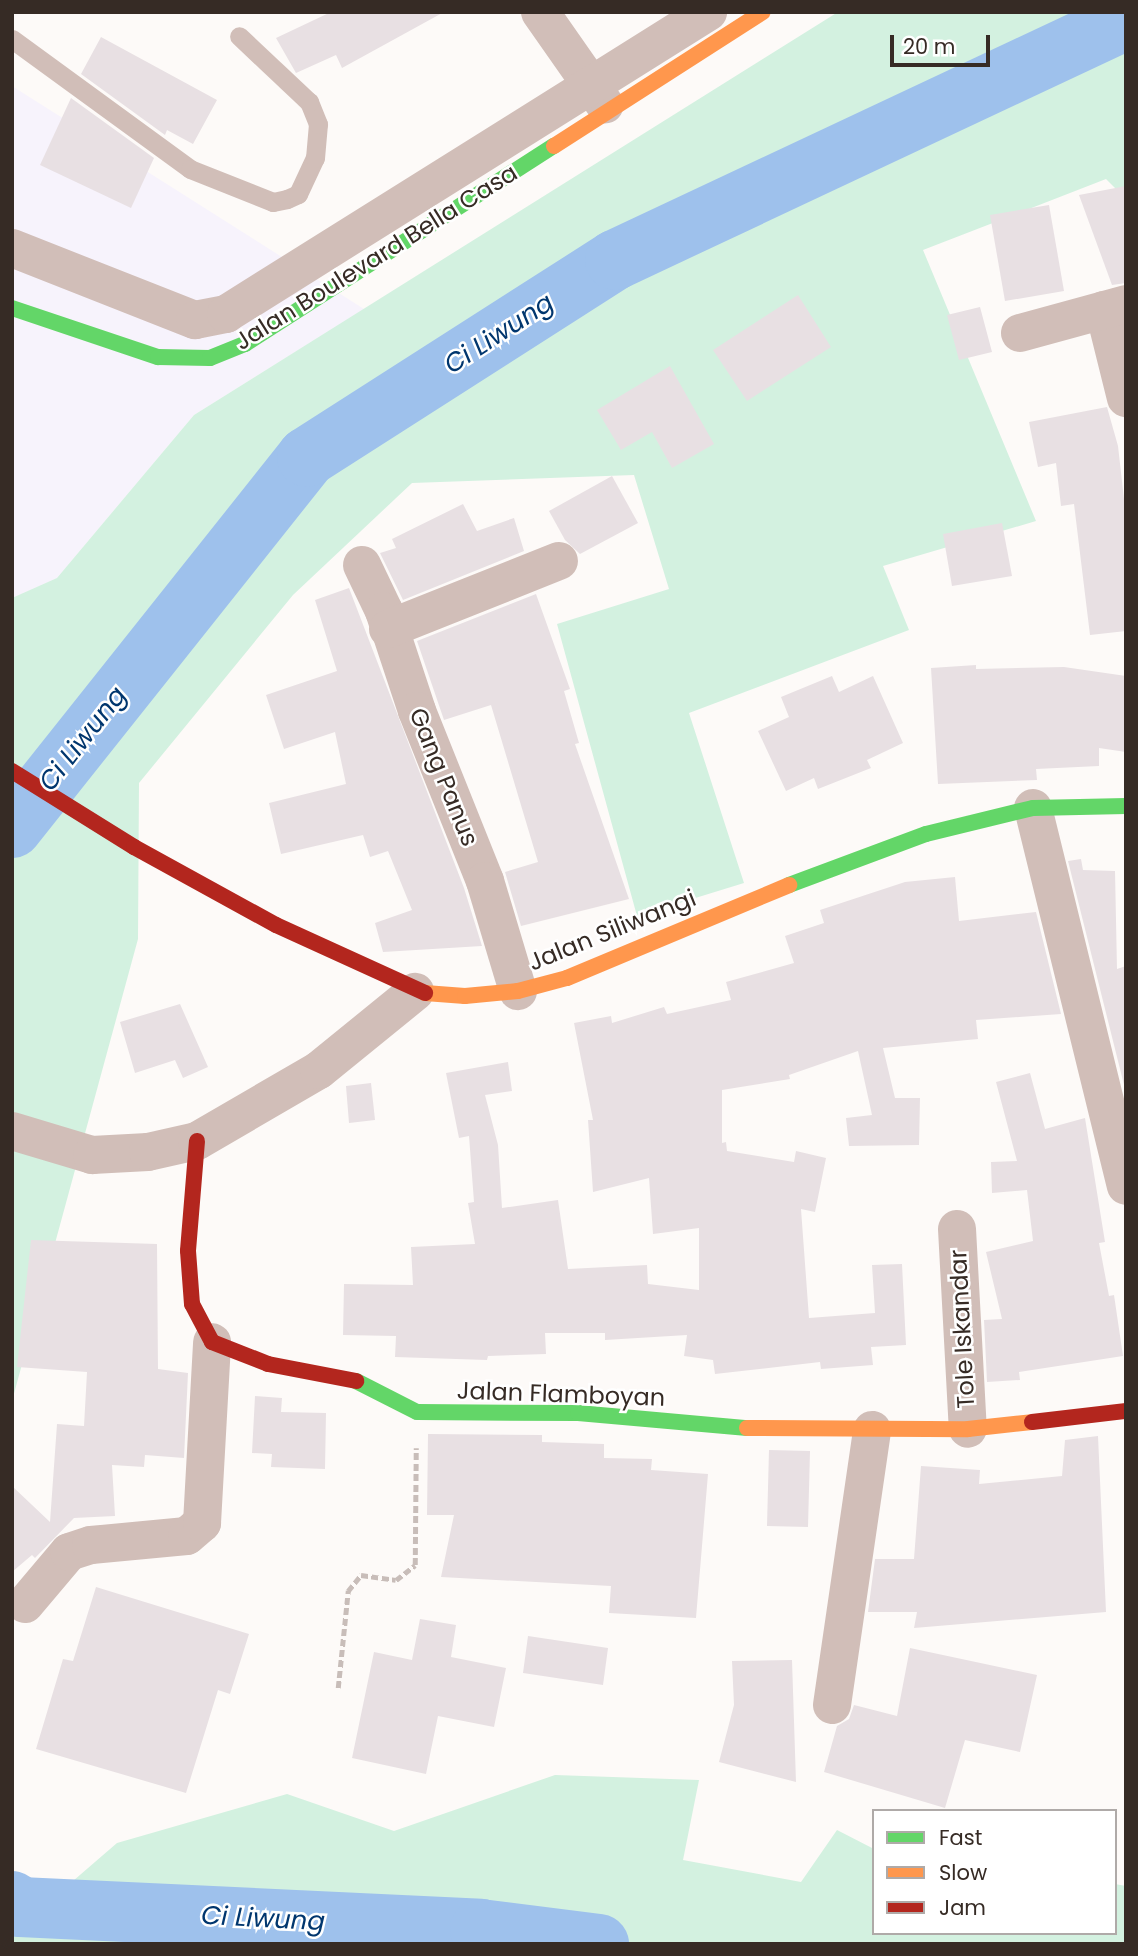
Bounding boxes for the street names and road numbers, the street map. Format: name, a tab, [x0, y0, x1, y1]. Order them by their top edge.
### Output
street label: Jalan Boulevard Bella Casa	[229, 158, 523, 356]
street label: Gang Panus	[403, 704, 485, 850]
street label: Jalan Siliwangi	[524, 883, 700, 977]
street label: Tole Iskandar	[943, 1249, 981, 1409]
street label: Jalan Flamboyan	[456, 1376, 666, 1412]

